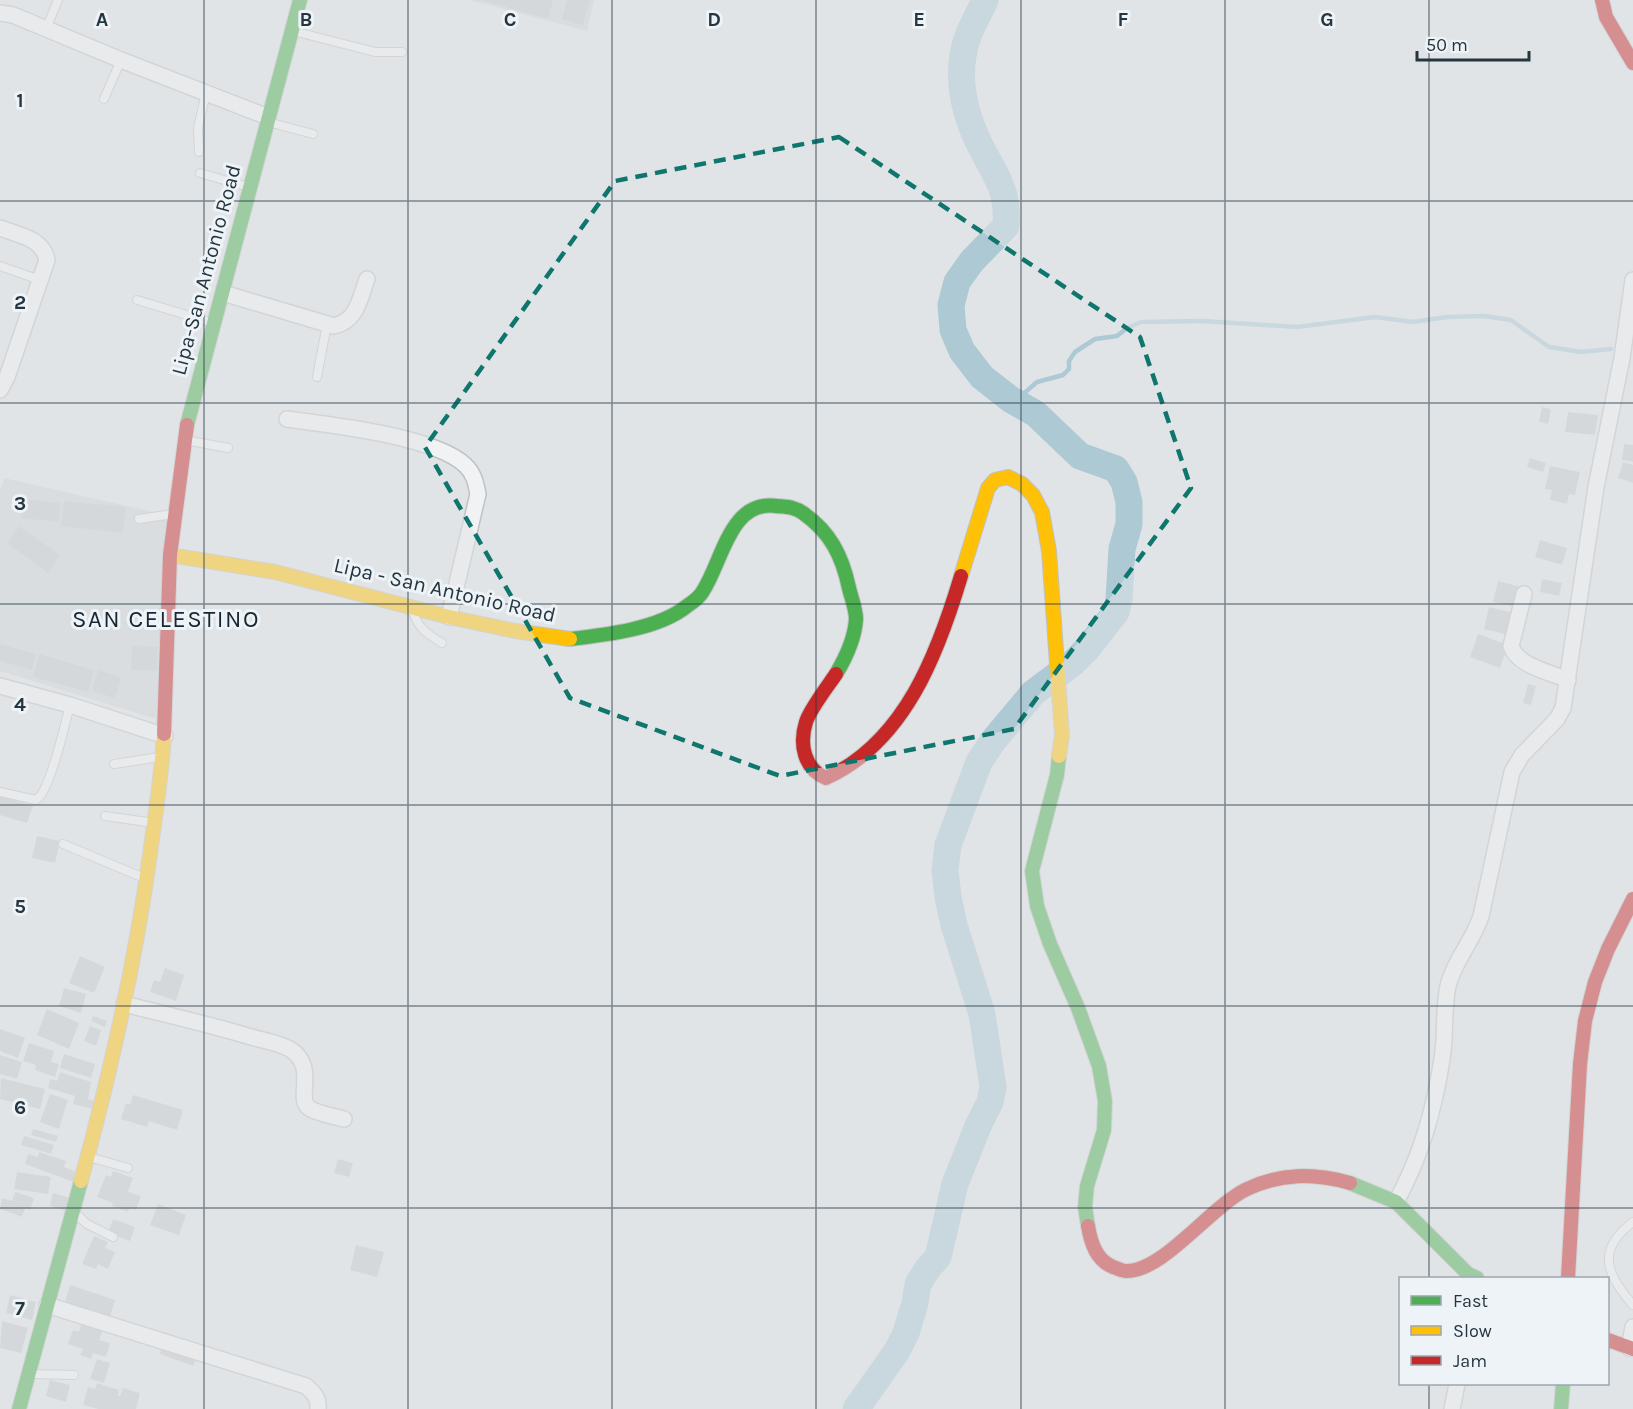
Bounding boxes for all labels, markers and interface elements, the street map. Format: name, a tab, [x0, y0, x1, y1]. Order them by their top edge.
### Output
text: A	[96, 8, 109, 31]
text: B	[300, 8, 312, 31]
text: C	[504, 8, 516, 31]
text: D	[707, 8, 721, 31]
text: E	[913, 8, 925, 31]
text: F	[1118, 8, 1129, 31]
text: G	[1320, 8, 1334, 31]
scale bar	[1417, 24, 1530, 62]
text: 50 m	[1426, 34, 1468, 56]
text: 1	[16, 89, 24, 112]
street label: Lipa-San Antonio Road	[166, 162, 246, 378]
text: 2	[14, 291, 26, 314]
text: 3	[14, 492, 26, 515]
street label: Lipa - San Antonio Road	[332, 553, 558, 627]
district label: SAN CELESTINO	[72, 605, 260, 633]
text: 4	[14, 693, 26, 716]
text: 5	[14, 895, 26, 918]
text: 6	[14, 1096, 26, 1119]
legend	[1399, 1277, 1609, 1385]
text: Fast	[1453, 1290, 1488, 1312]
text: 7	[15, 1297, 25, 1320]
text: Slow	[1453, 1320, 1492, 1342]
text: Jam	[1453, 1350, 1487, 1372]

